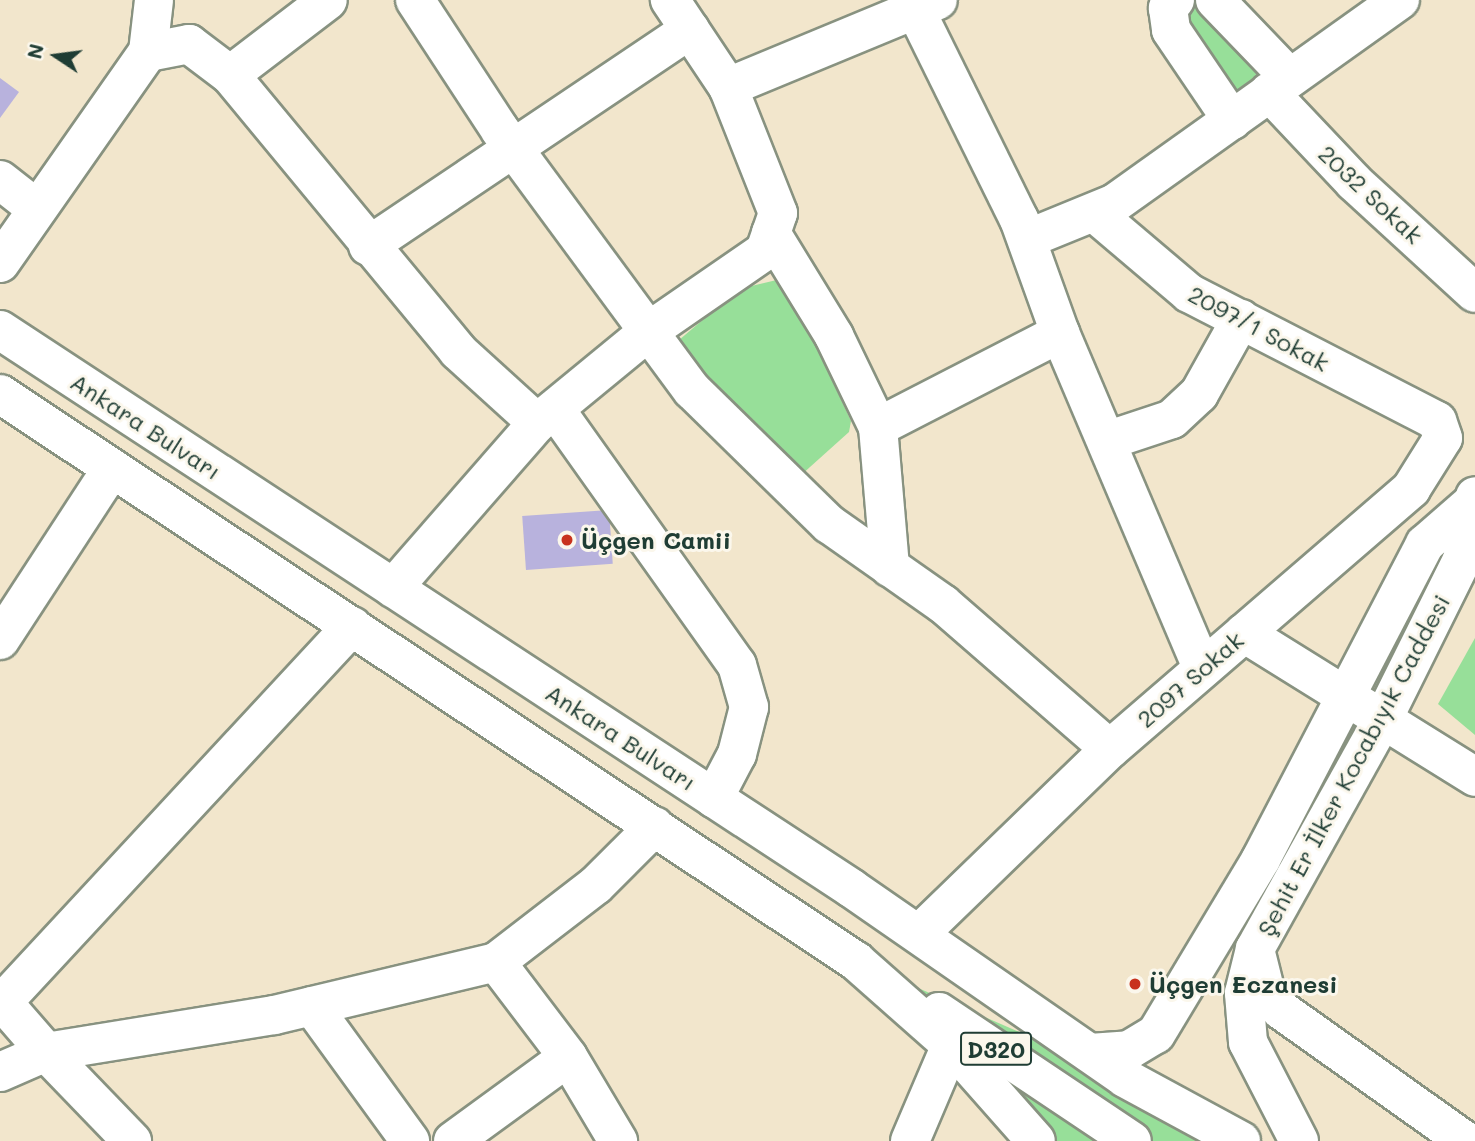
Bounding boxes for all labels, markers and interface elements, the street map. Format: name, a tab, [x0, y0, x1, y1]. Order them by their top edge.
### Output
north arrow	[21, 21, 91, 91]
text: N	[21, 41, 49, 61]
street label: 2032 Sokak	[1313, 139, 1429, 249]
street label: 2097/1 Sokak	[1184, 279, 1334, 377]
street label: Ankara Bulvarı	[65, 367, 227, 485]
place label: Üçgen Camii	[581, 526, 731, 554]
marker: Üçgen Camii	[559, 532, 575, 548]
street label: Şehit Er İlker Kocabıyık Caddesi	[1251, 589, 1455, 941]
street label: 2097 Sokak	[1131, 625, 1249, 733]
street label: Ankara Bulvarı	[540, 678, 702, 796]
place label: Üçgen Eczanesi	[1149, 970, 1338, 998]
marker: Üçgen Eczanesi	[1127, 976, 1143, 992]
road number: D320	[959, 1030, 1033, 1068]

